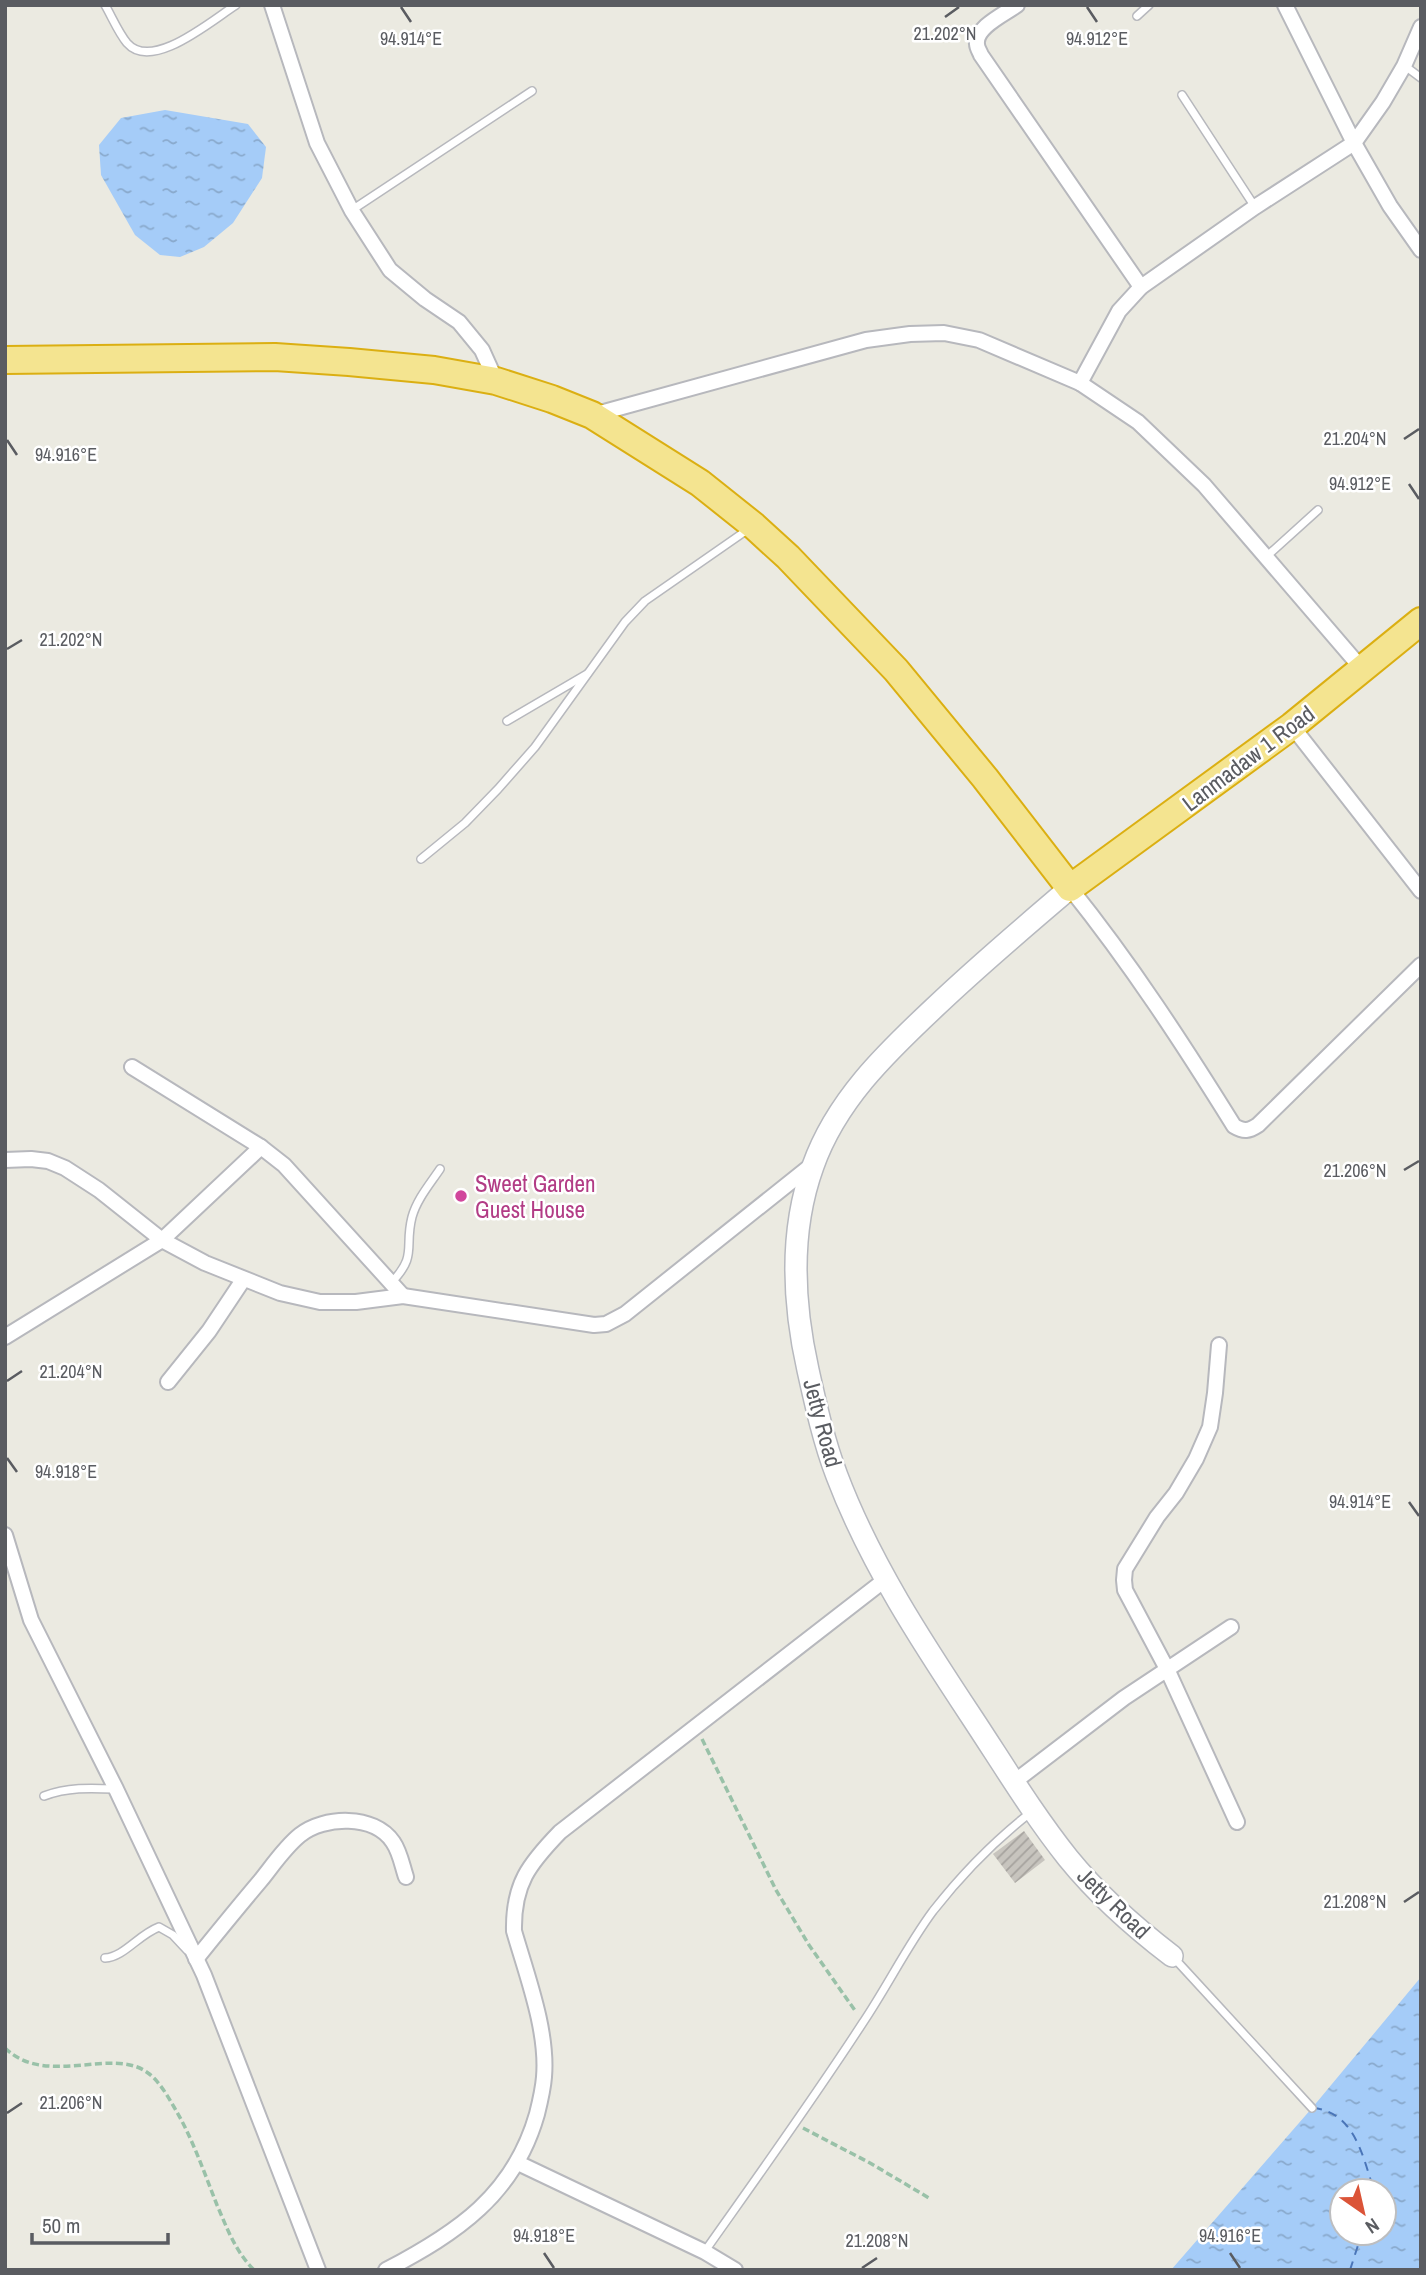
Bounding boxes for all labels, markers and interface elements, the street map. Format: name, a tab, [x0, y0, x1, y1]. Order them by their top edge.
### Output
text: 21.202°N	[914, 21, 977, 46]
text: 94.914°E	[380, 26, 442, 51]
text: 94.912°E	[1066, 26, 1128, 51]
text: 21.204°N	[1324, 426, 1387, 451]
text: 94.916°E	[35, 442, 97, 467]
text: 94.912°E	[1329, 471, 1391, 496]
text: 21.202°N	[40, 627, 103, 652]
street label: Lanmadaw 1 Road	[1175, 698, 1321, 818]
text: 21.206°N	[1324, 1158, 1387, 1183]
place label: Sweet Garden Guest House	[475, 1168, 596, 1225]
marker: Sweet Garden Guest House	[453, 1188, 469, 1204]
text: 21.204°N	[40, 1359, 103, 1384]
street label: Jetty Road	[796, 1375, 850, 1471]
text: 94.918°E	[35, 1459, 97, 1484]
text: 94.914°E	[1329, 1489, 1391, 1514]
street label: Jetty Road	[1071, 1861, 1157, 1945]
text: 21.208°N	[1324, 1889, 1387, 1914]
text: 21.206°N	[40, 2090, 103, 2115]
north arrow	[1328, 2177, 1398, 2247]
scale bar	[32, 2202, 168, 2246]
text: 50 m	[42, 2211, 80, 2240]
text: N	[1361, 2212, 1384, 2240]
text: 94.918°E	[513, 2223, 575, 2248]
text: 94.916°E	[1199, 2223, 1261, 2248]
text: 21.208°N	[846, 2228, 909, 2253]

